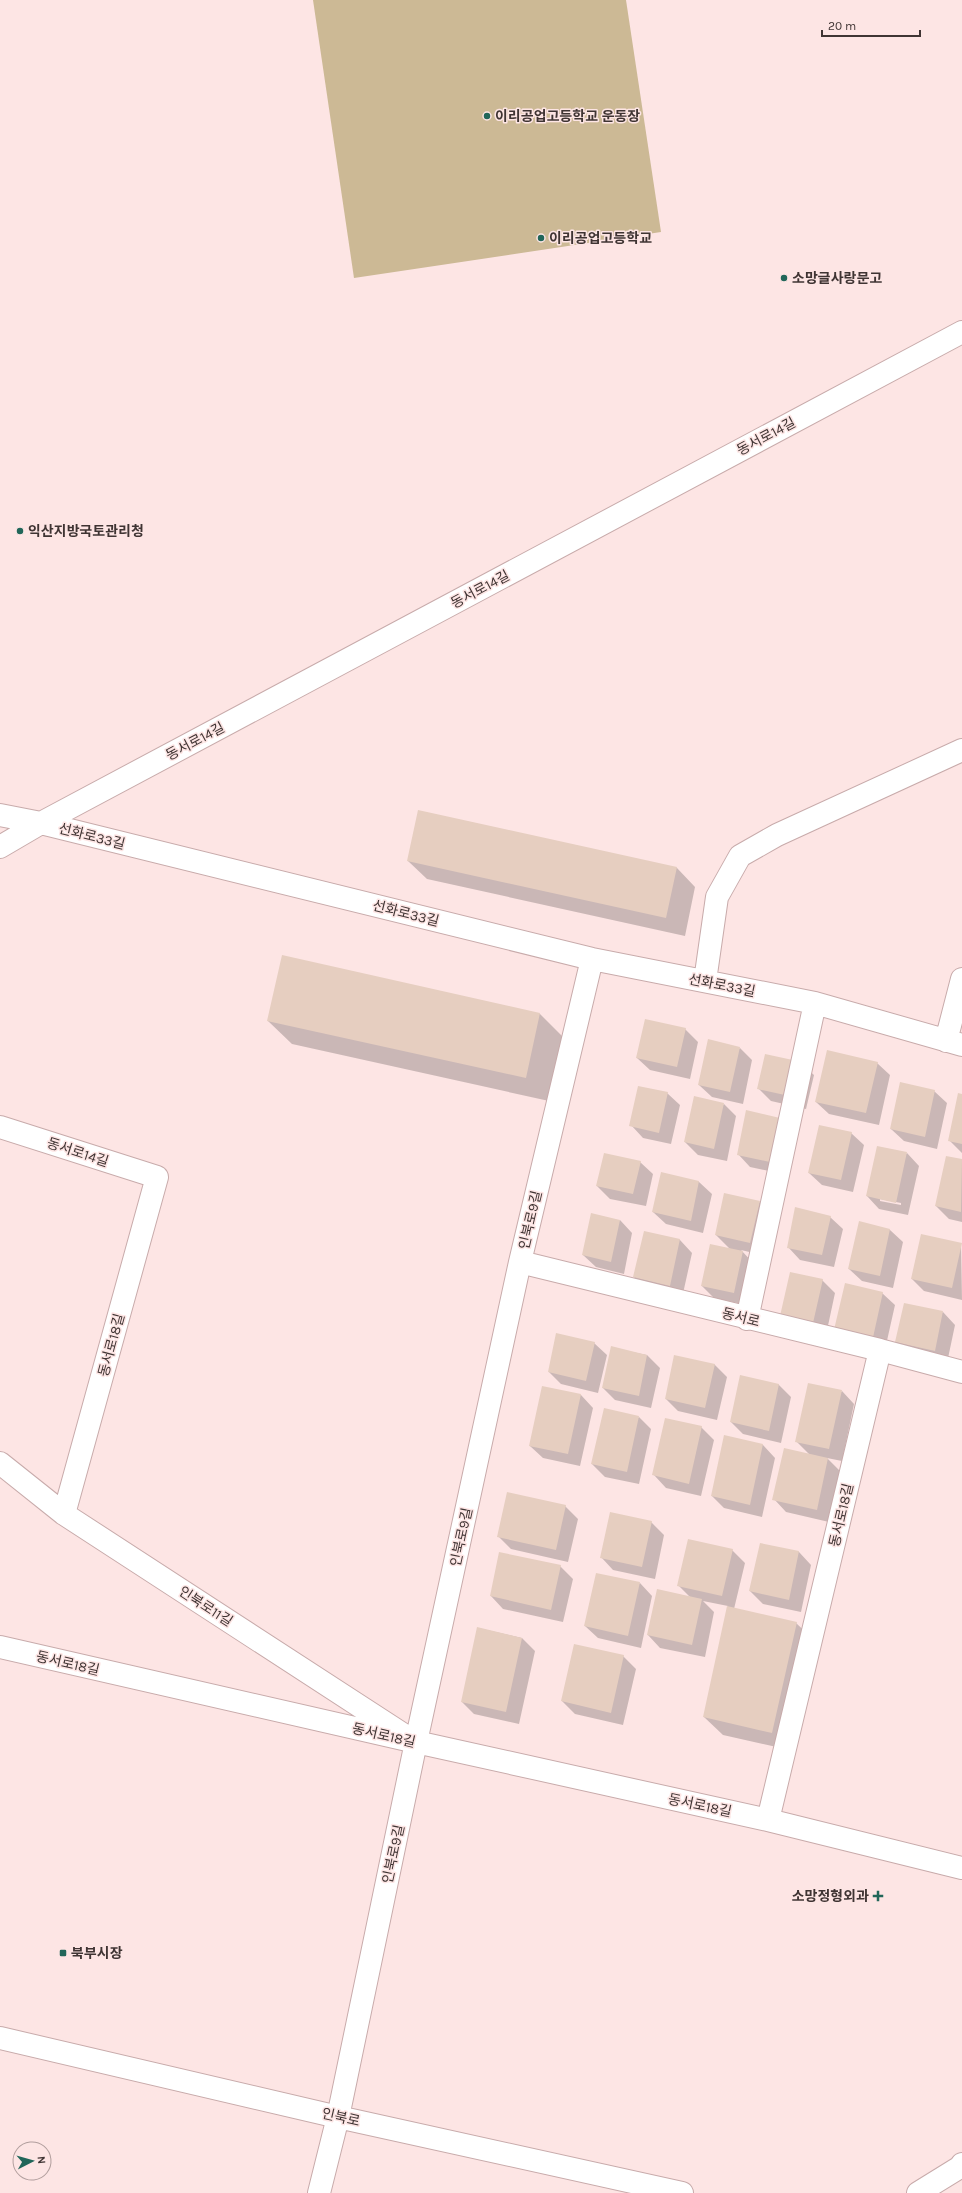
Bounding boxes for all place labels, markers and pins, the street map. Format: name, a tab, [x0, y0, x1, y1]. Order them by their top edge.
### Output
place label: 이리공업고등학교 운동장	[495, 108, 640, 125]
marker: 이리공업고등학교 운동장	[482, 111, 492, 121]
place label: 이리공업고등학교	[549, 230, 652, 247]
marker: 이리공업고등학교	[536, 233, 546, 243]
place label: 소망글사랑문고	[792, 270, 882, 287]
marker: 소망글사랑문고	[779, 273, 789, 283]
place label: 익산지방국토관리청	[28, 523, 144, 540]
marker: 익산지방국토관리청	[15, 526, 25, 536]
place label: 소망정형외과	[792, 1888, 869, 1905]
marker: 소망정형외과	[872, 1890, 884, 1902]
place label: 북부시장	[71, 1945, 123, 1962]
marker: 북부시장	[58, 1948, 68, 1958]

